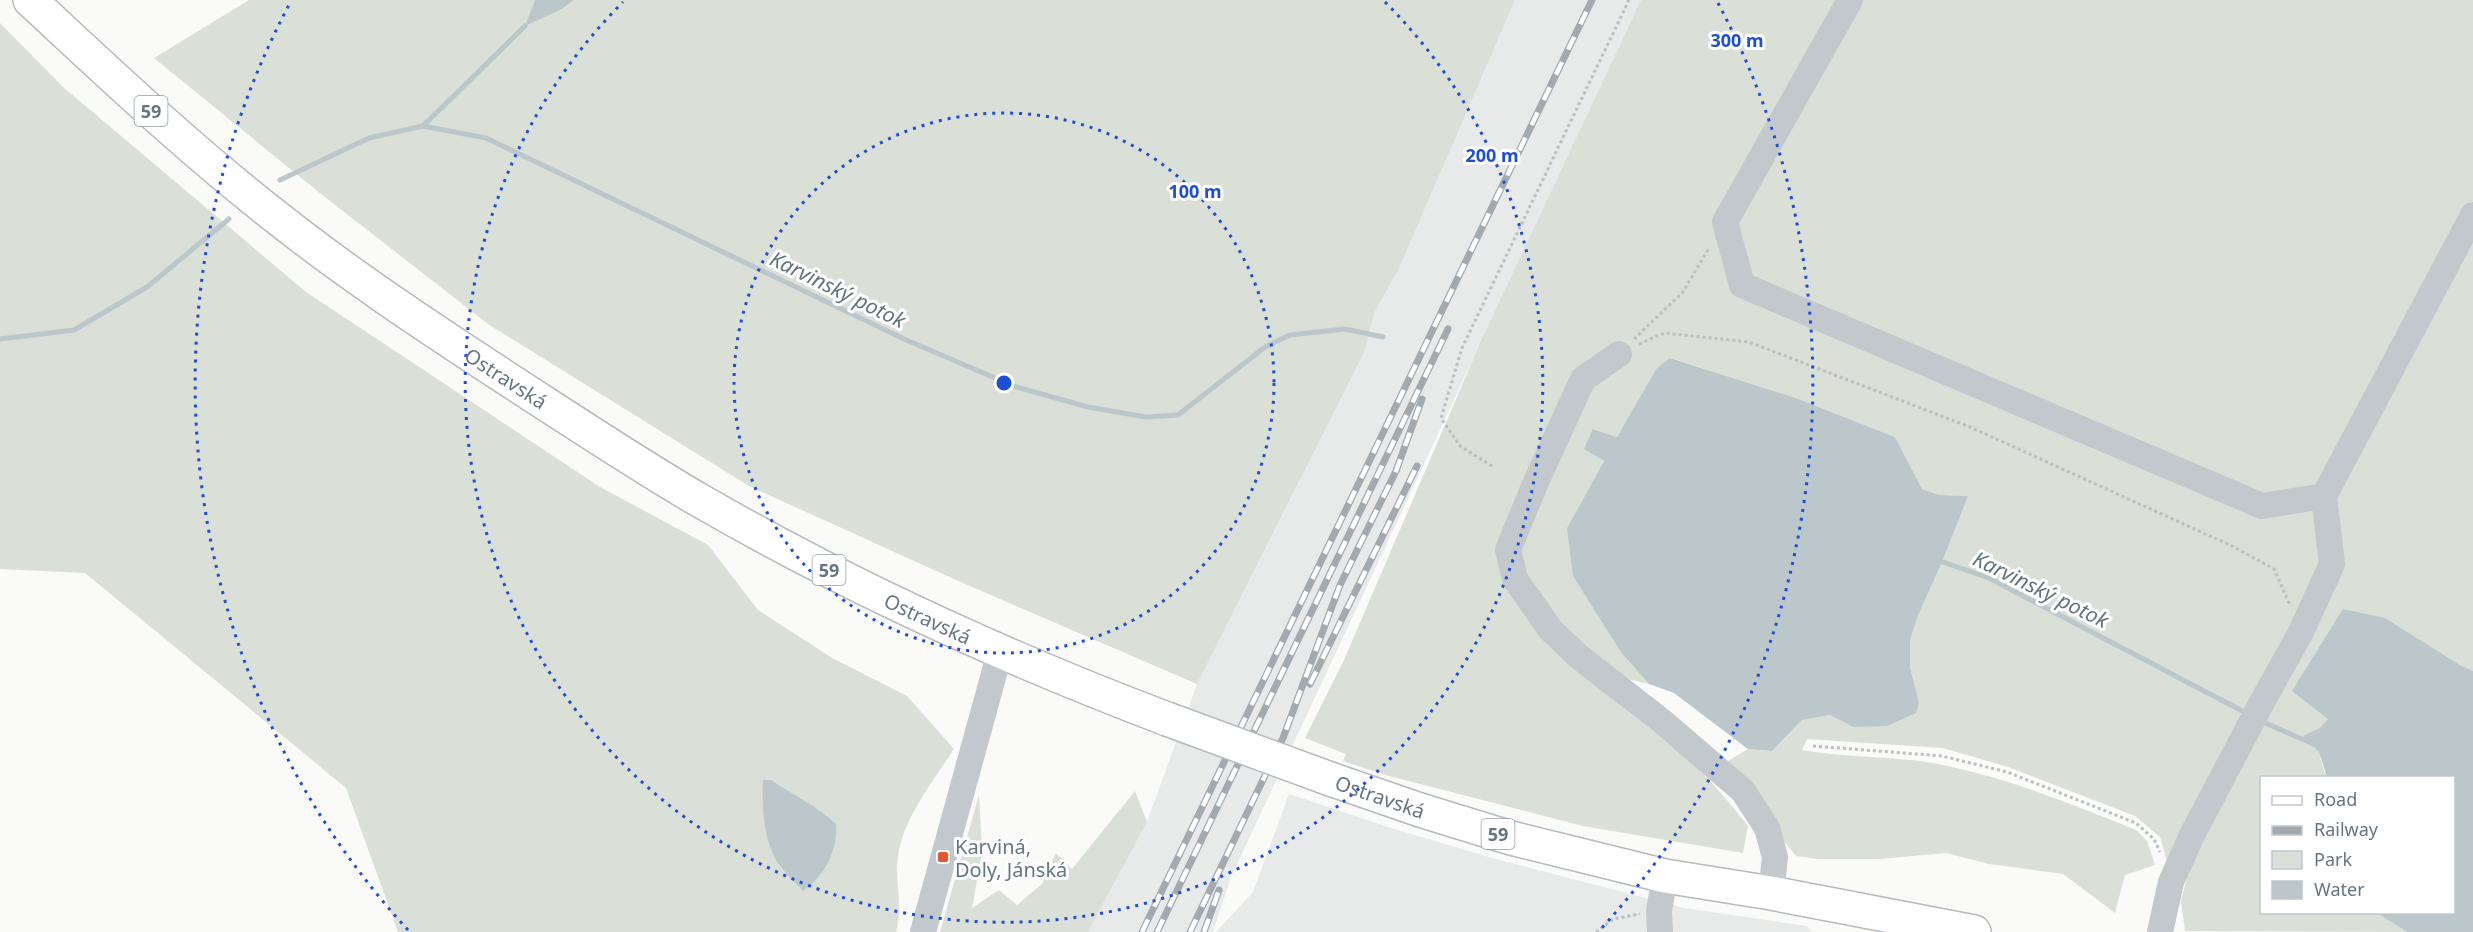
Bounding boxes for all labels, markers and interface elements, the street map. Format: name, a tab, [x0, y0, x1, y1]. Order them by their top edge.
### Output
text: 300 m	[1710, 28, 1764, 52]
road number: 59	[134, 96, 168, 126]
text: 200 m	[1465, 143, 1519, 167]
text: 100 m	[1168, 179, 1222, 203]
water label: Karvinský potok	[766, 244, 912, 335]
street label: Ostravská	[460, 341, 553, 415]
centre of rings	[994, 373, 1014, 393]
water label: Karvinský potok	[1969, 544, 2115, 635]
road number: 59	[812, 555, 846, 585]
street label: Ostravská	[880, 586, 976, 650]
street label: Ostravská	[1332, 768, 1429, 824]
legend	[2260, 776, 2455, 914]
text: Road	[2314, 787, 2357, 811]
text: Railway	[2314, 817, 2379, 841]
road number: 59	[1482, 819, 1514, 849]
place label: Karviná, Doly, Jánská	[955, 833, 1067, 883]
text: Park	[2314, 847, 2352, 871]
marker: Karviná, Doly, Jánská	[936, 850, 950, 864]
text: Water	[2314, 877, 2365, 901]

